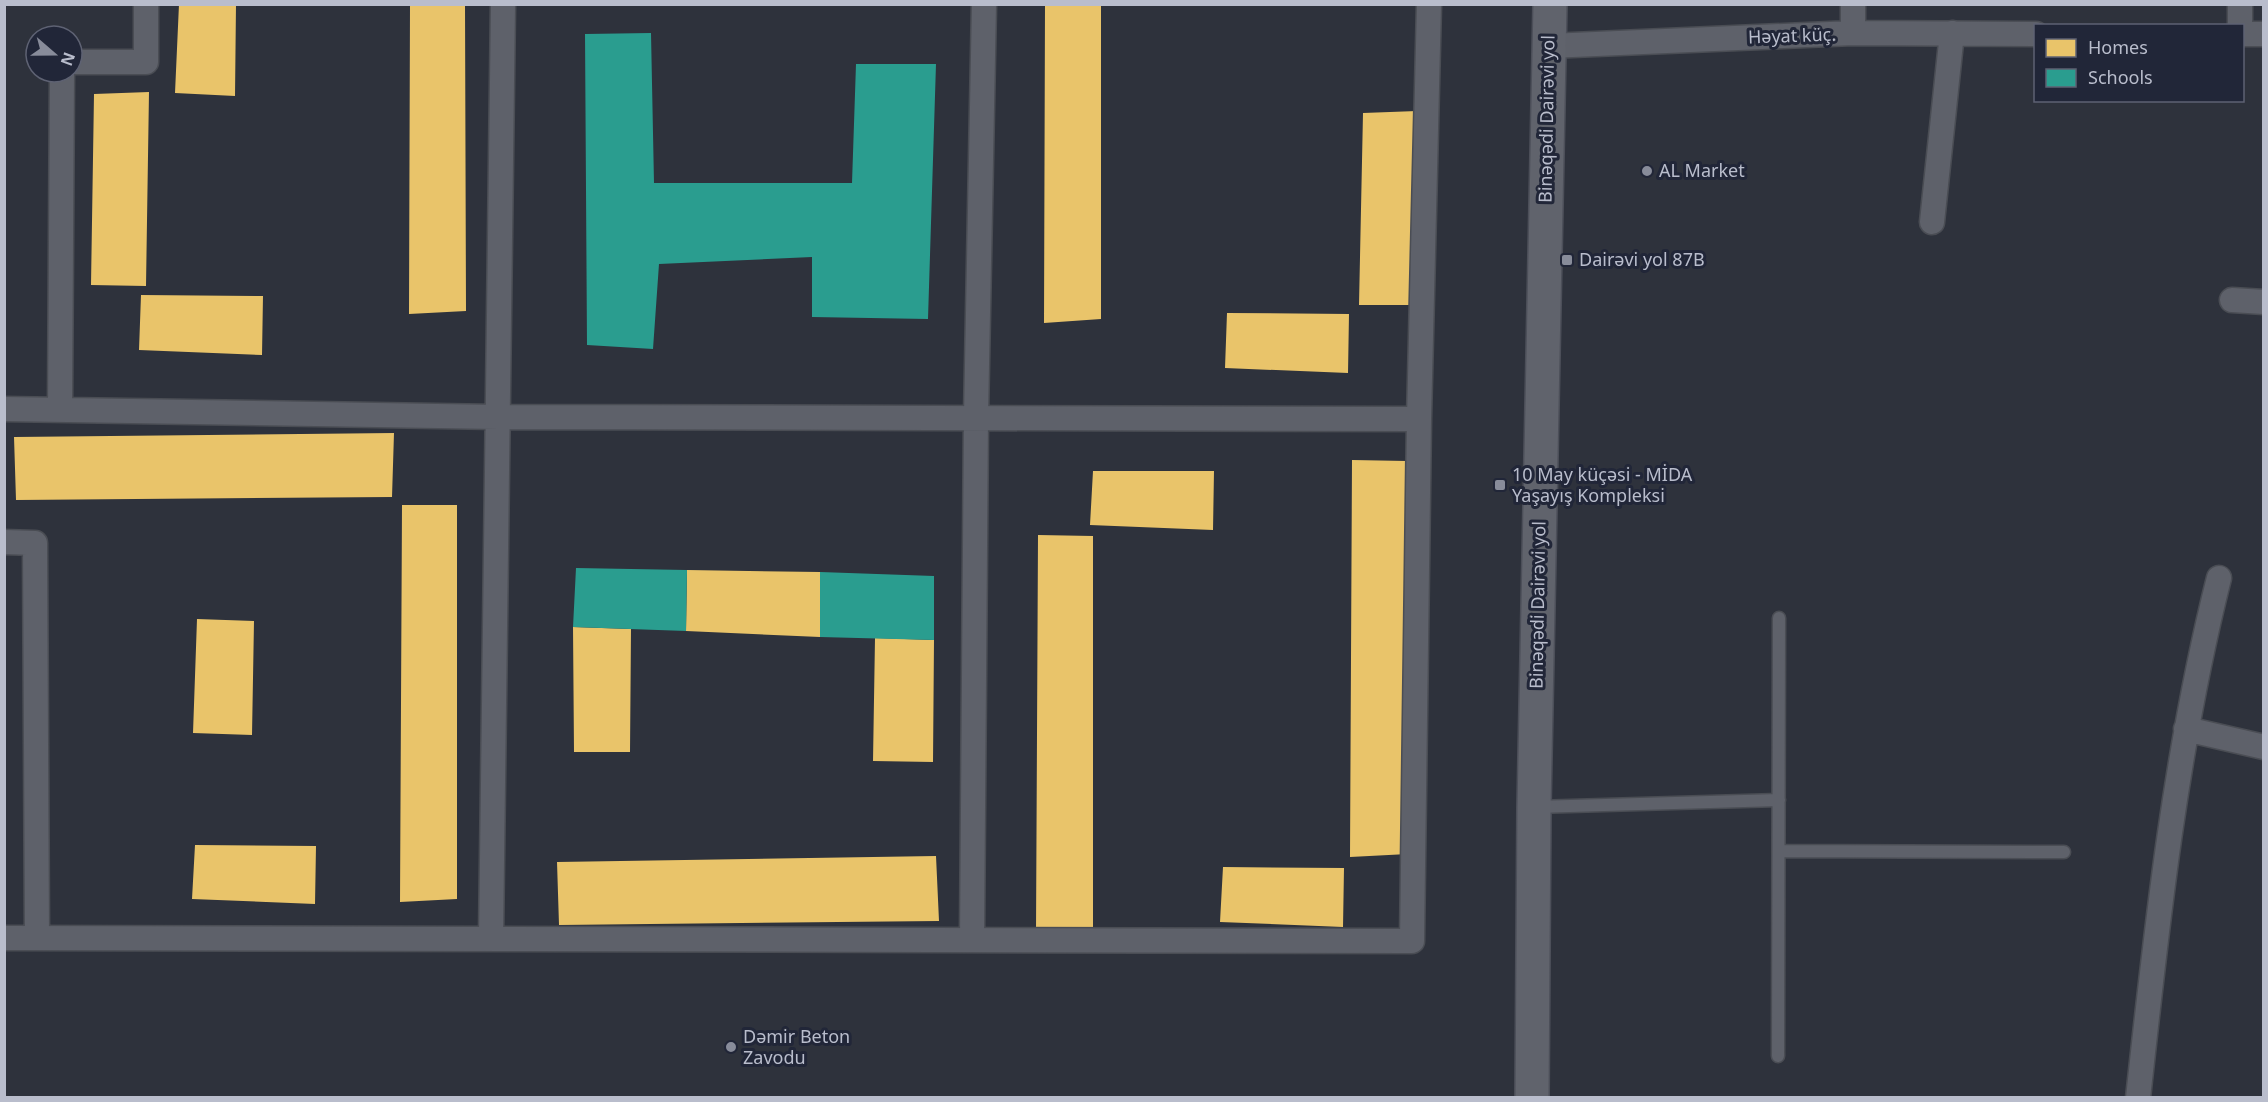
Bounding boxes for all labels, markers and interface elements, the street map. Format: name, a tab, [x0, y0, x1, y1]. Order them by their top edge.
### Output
street label: Həyat küç.	[1747, 21, 1836, 49]
north arrow	[24, 24, 84, 84]
legend	[2034, 24, 2244, 102]
street label: Binəqədi Dairəvi yol	[1533, 35, 1559, 203]
text: Homes	[2088, 35, 2148, 59]
text: N	[56, 49, 81, 69]
text: Schools	[2088, 65, 2153, 89]
place label: AL Market	[1659, 158, 1745, 182]
marker: AL Market	[1640, 164, 1654, 178]
place label: Dairəvi yol 87B	[1579, 247, 1705, 271]
marker: Dairəvi yol 87B	[1560, 253, 1574, 267]
place label: 10 May küçəsi - MİDA Yaşayış Kompleksi	[1512, 462, 1693, 507]
marker: 10 May küçəsi - MİDA Yaşayış Kompleksi	[1493, 478, 1507, 492]
street label: Binəqədi Dairəvi yol	[1524, 521, 1550, 689]
place label: Dəmir Beton Zavodu	[743, 1024, 850, 1069]
marker: Dəmir Beton Zavodu	[724, 1040, 738, 1054]

